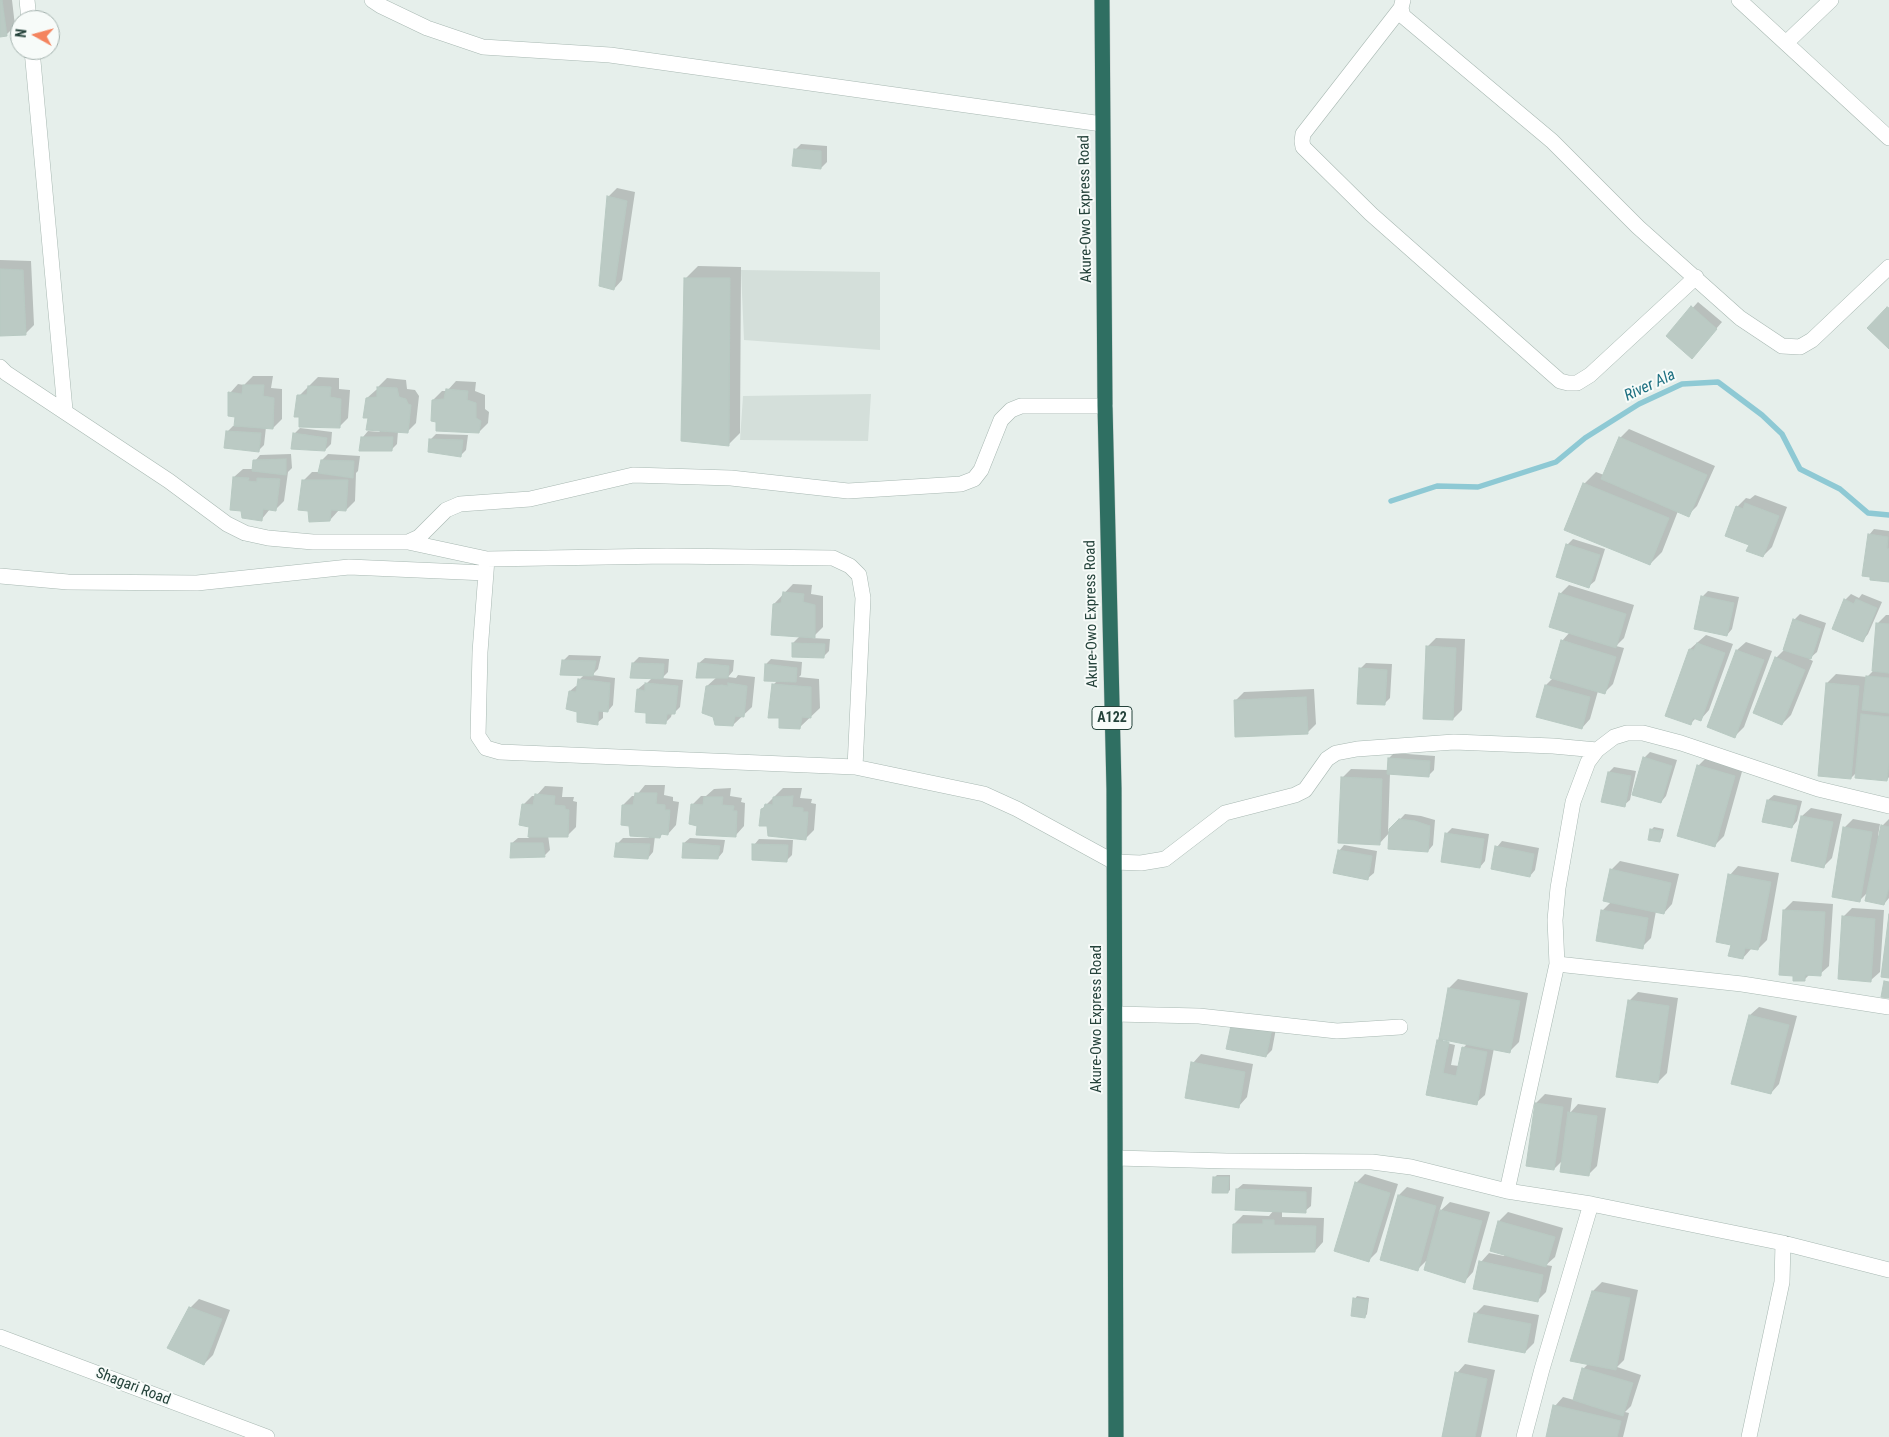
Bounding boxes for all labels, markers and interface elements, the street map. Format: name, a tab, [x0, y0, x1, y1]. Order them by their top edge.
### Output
north arrow	[10, 10, 60, 60]
text: N	[13, 28, 30, 39]
street label: Akure-Owo Express Road	[1076, 135, 1096, 283]
water label: River Ala	[1622, 366, 1678, 406]
street label: Akure-Owo Express Road	[1082, 540, 1102, 688]
road number: A122	[1092, 706, 1132, 730]
street label: Akure-Owo Express Road	[1088, 945, 1106, 1093]
street label: Shagari Road	[93, 1365, 173, 1409]

